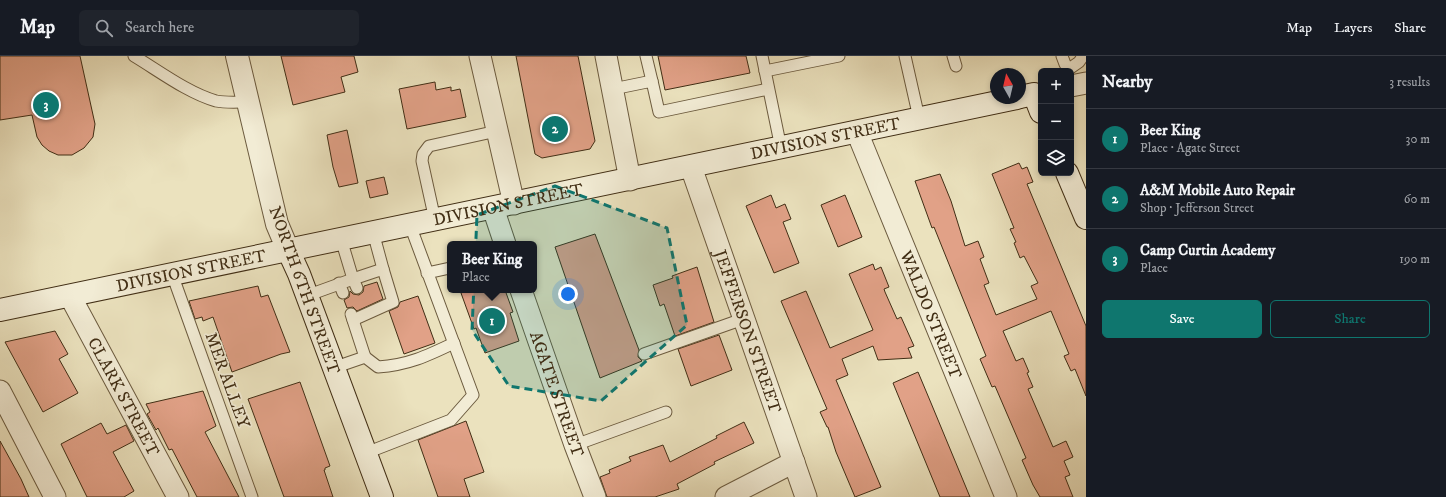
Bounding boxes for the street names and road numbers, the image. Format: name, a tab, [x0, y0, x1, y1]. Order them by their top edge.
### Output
street label: DIVISION STREET	[749, 113, 903, 165]
street label: DIVISION STREET	[431, 179, 585, 231]
street label: NORTH 6TH STREET	[263, 203, 345, 378]
street label: DIVISION STREET	[114, 245, 268, 298]
street label: JEFFERSON STREET	[708, 245, 786, 416]
street label: WALDO STREET	[894, 246, 967, 382]
street label: AGATE STREET	[524, 328, 589, 460]
street label: MER ALLEY	[200, 329, 255, 432]
street label: CLARK STREET	[82, 334, 164, 460]

